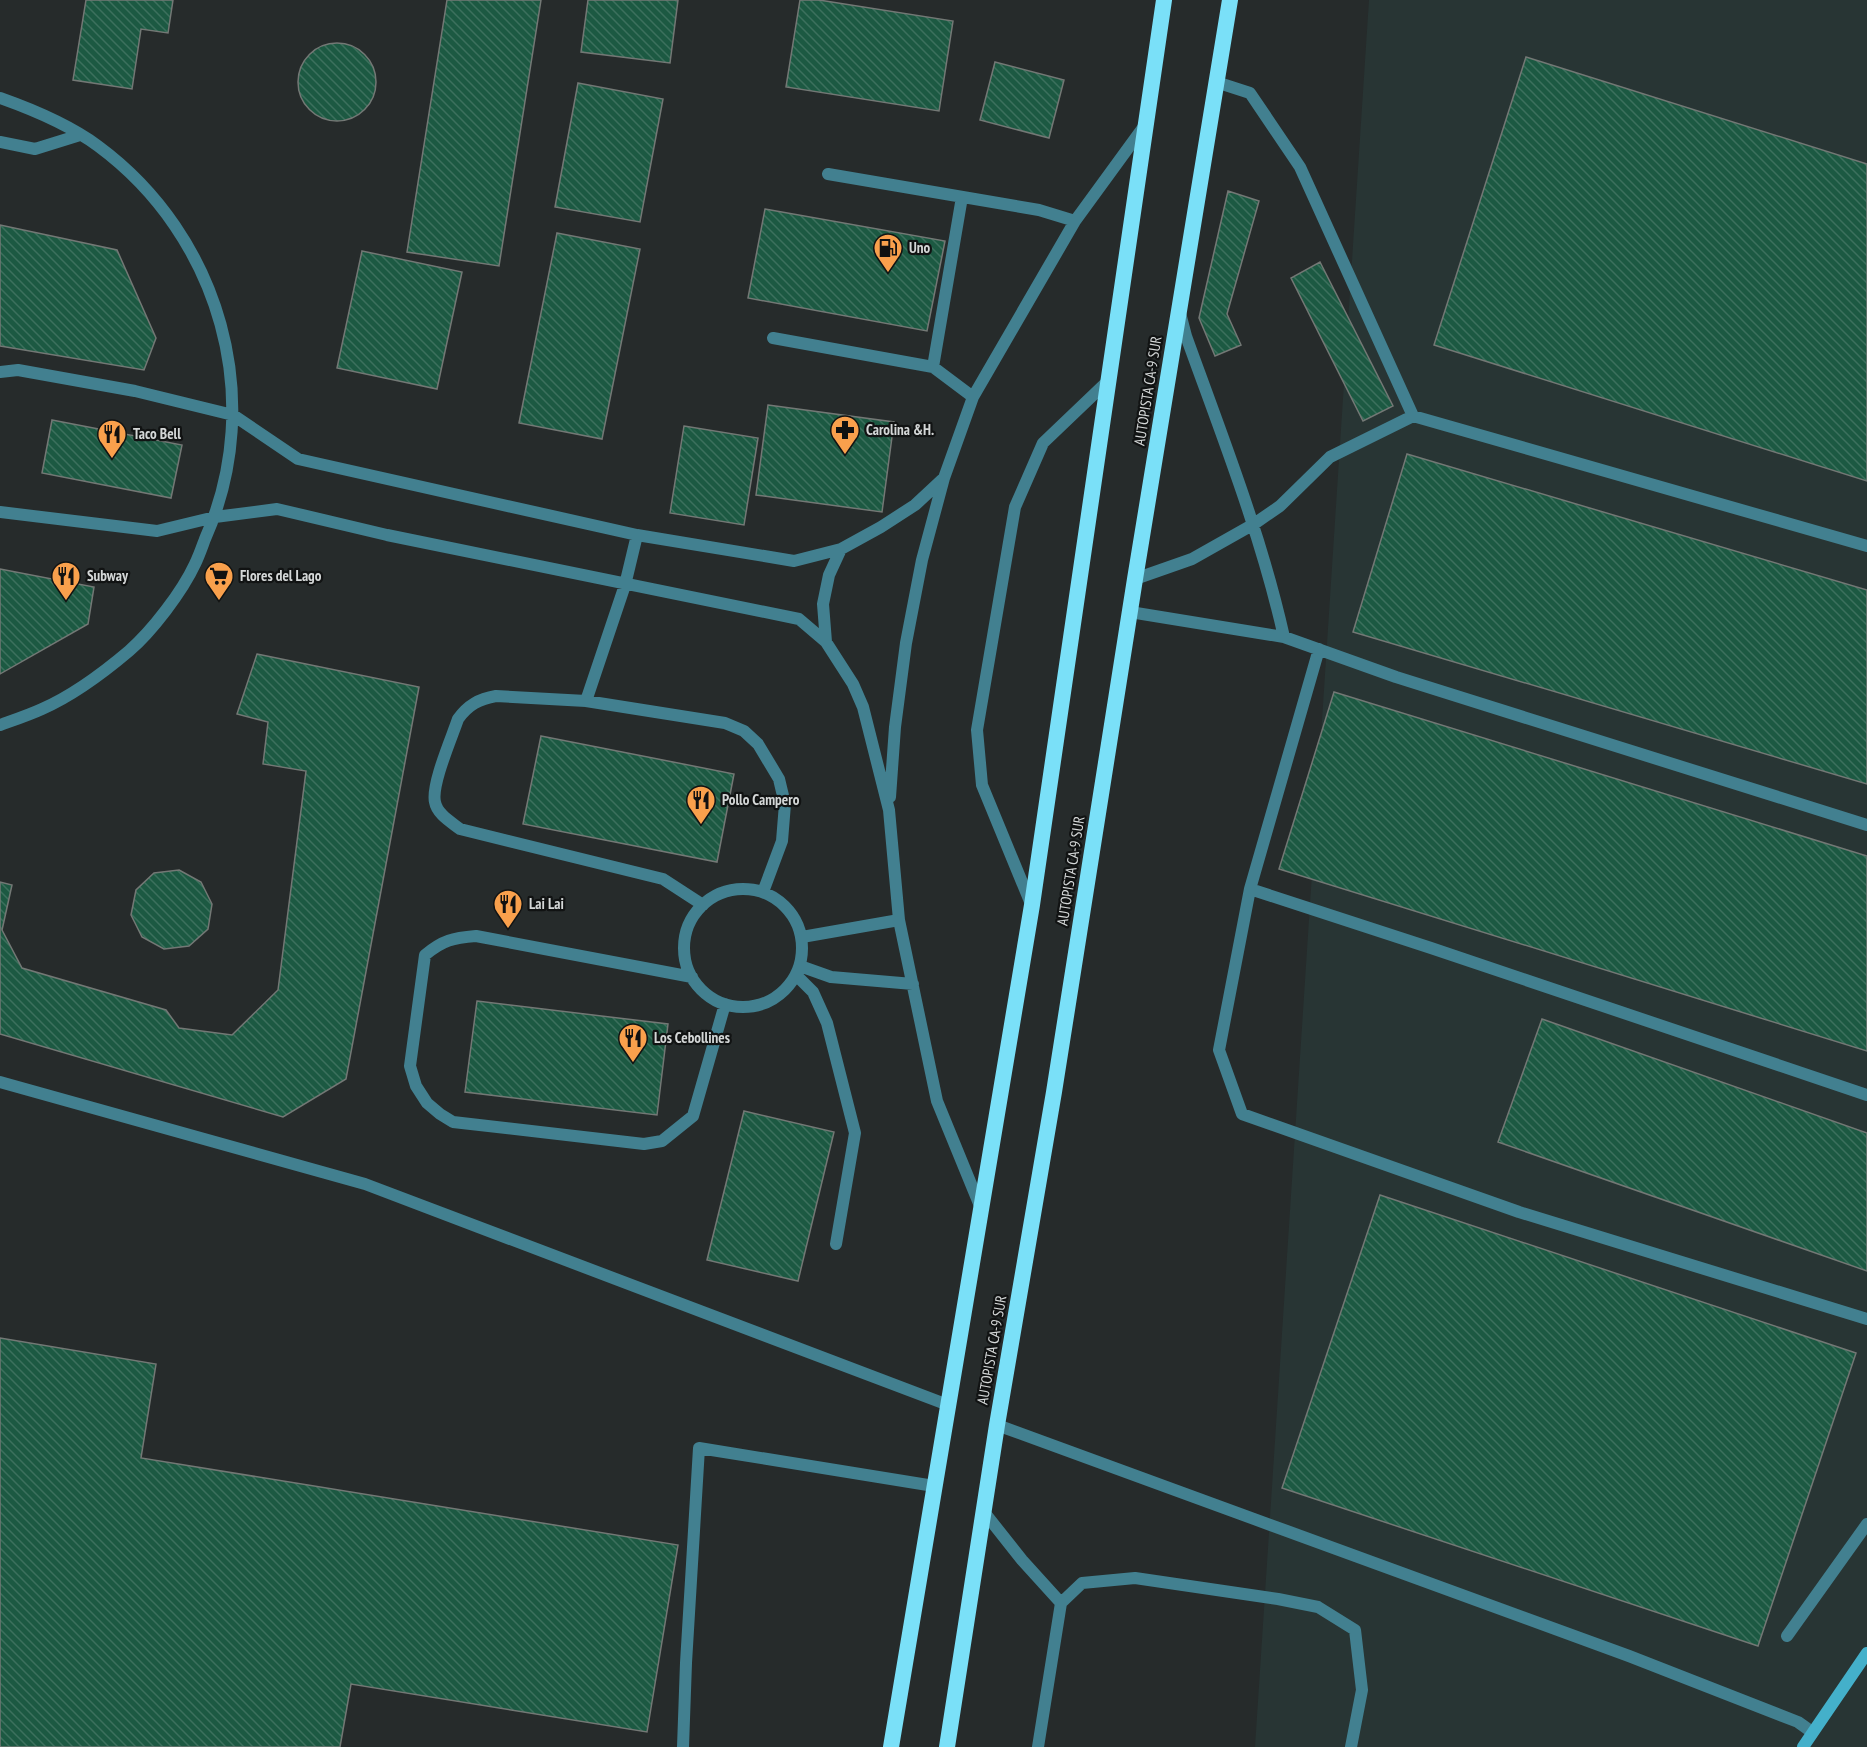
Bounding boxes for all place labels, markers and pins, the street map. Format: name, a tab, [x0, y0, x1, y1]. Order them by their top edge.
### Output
fuel station icon: Uno	[872, 232, 904, 274]
place label: Uno	[909, 238, 930, 257]
pharmacy icon: Carolina &H.	[829, 414, 861, 456]
restaurant icon: Taco Bell	[96, 418, 128, 460]
place label: Carolina &H.	[866, 420, 934, 439]
place label: Taco Bell	[133, 424, 181, 443]
restaurant icon: Subway	[50, 560, 82, 602]
supermarket icon: Flores del Lago	[203, 560, 235, 602]
place label: Subway	[87, 566, 129, 585]
place label: Flores del Lago	[240, 566, 322, 585]
restaurant icon: Pollo Campero	[685, 784, 717, 826]
place label: Pollo Campero	[722, 790, 800, 809]
restaurant icon: Lai Lai	[492, 888, 524, 930]
place label: Lai Lai	[529, 894, 564, 913]
restaurant icon: Los Cebollines	[617, 1022, 649, 1064]
place label: Los Cebollines	[654, 1028, 730, 1047]

